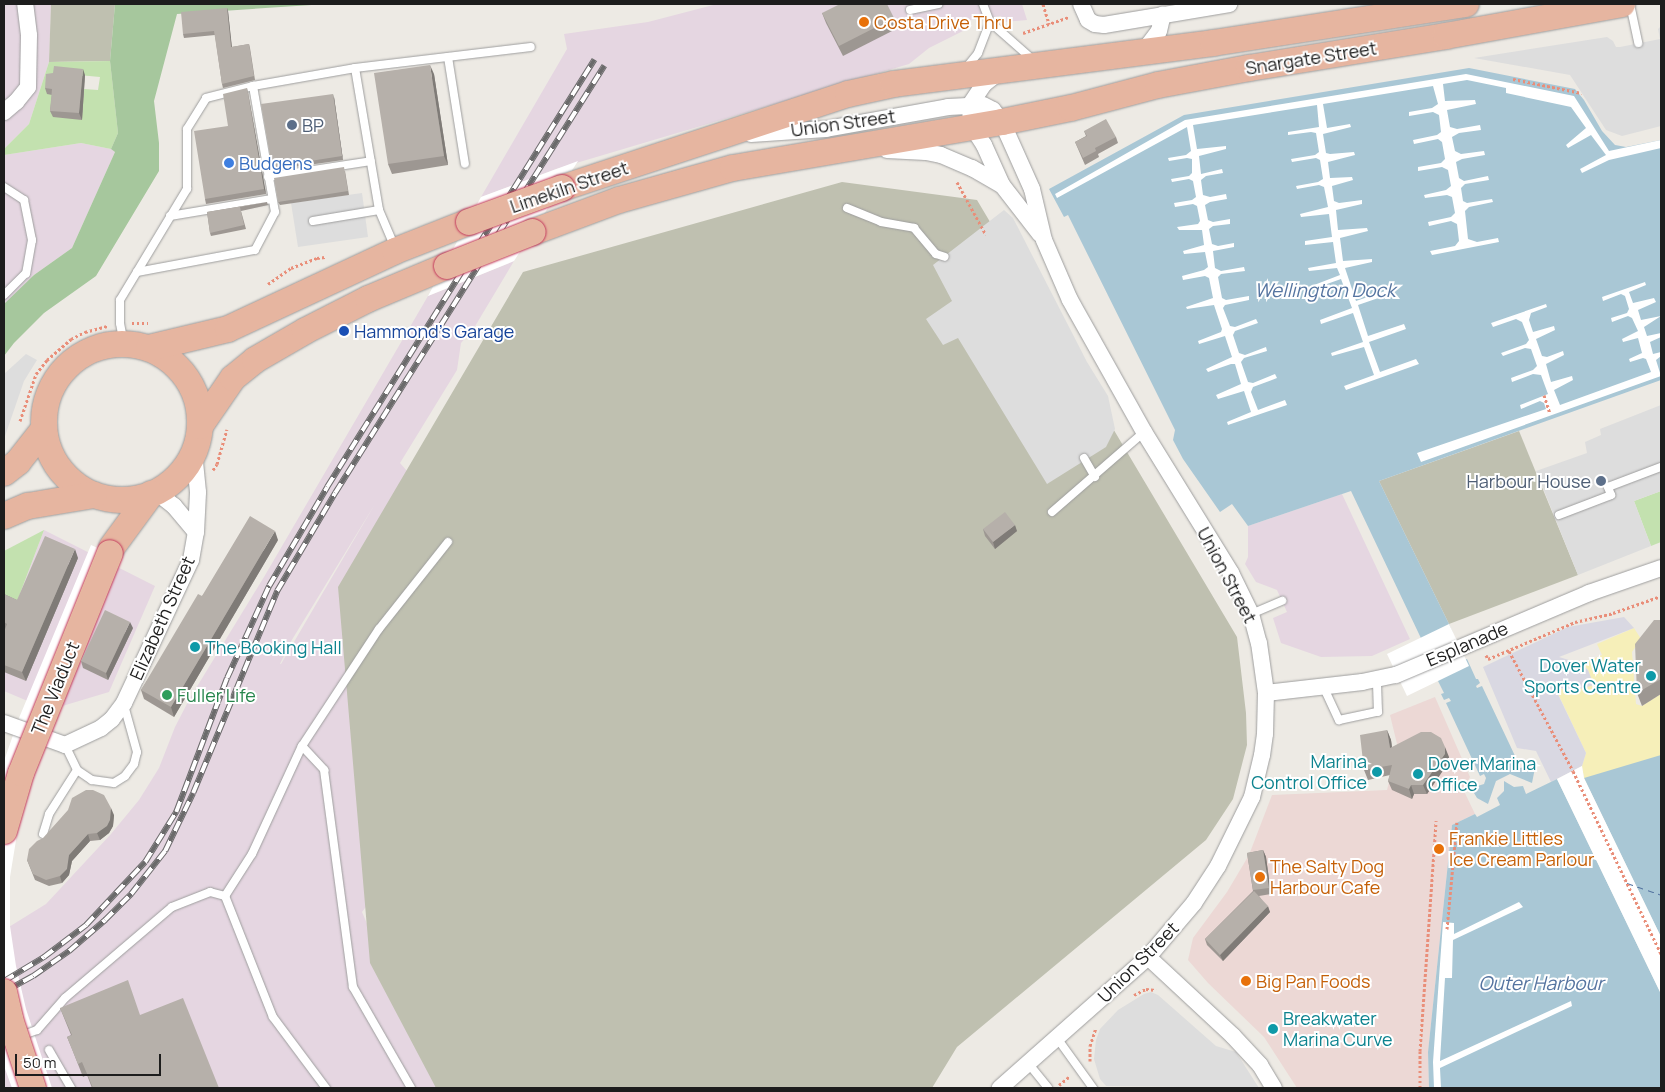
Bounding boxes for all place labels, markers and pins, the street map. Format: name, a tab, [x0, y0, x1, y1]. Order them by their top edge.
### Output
place label: Costa Drive Thru	[874, 11, 1012, 33]
marker: Costa Drive Thru	[858, 16, 870, 28]
place label: BP	[302, 114, 324, 136]
marker: BP	[286, 119, 298, 131]
place label: Budgens	[239, 152, 312, 174]
marker: Budgens	[223, 157, 235, 169]
place label: Hammond's Garage	[354, 320, 514, 342]
marker: Hammond's Garage	[338, 325, 350, 337]
place label: Harbour House	[1466, 470, 1591, 492]
marker: Harbour House	[1595, 475, 1607, 487]
place label: The Booking Hall	[205, 636, 342, 658]
marker: The Booking Hall	[189, 641, 201, 653]
place label: Dover Water Sports Centre	[1524, 655, 1641, 698]
marker: Dover Water Sports Centre	[1645, 670, 1657, 682]
place label: Fuller Life	[177, 684, 256, 706]
marker: Fuller Life	[161, 689, 173, 701]
place label: Marina Control Office	[1251, 751, 1367, 794]
place label: Dover Marina Office	[1428, 753, 1536, 796]
marker: Marina Control Office	[1371, 766, 1383, 778]
marker: Dover Marina Office	[1412, 768, 1424, 780]
place label: Frankie Littles Ice Cream Parlour	[1449, 828, 1594, 871]
marker: Frankie Littles Ice Cream Parlour	[1433, 843, 1445, 855]
place label: The Salty Dog Harbour Cafe	[1270, 856, 1384, 899]
marker: The Salty Dog Harbour Cafe	[1254, 871, 1266, 883]
place label: Big Pan Foods	[1256, 970, 1370, 992]
marker: Big Pan Foods	[1240, 975, 1252, 987]
place label: Breakwater Marina Curve	[1283, 1008, 1392, 1050]
marker: Breakwater Marina Curve	[1267, 1023, 1279, 1035]

